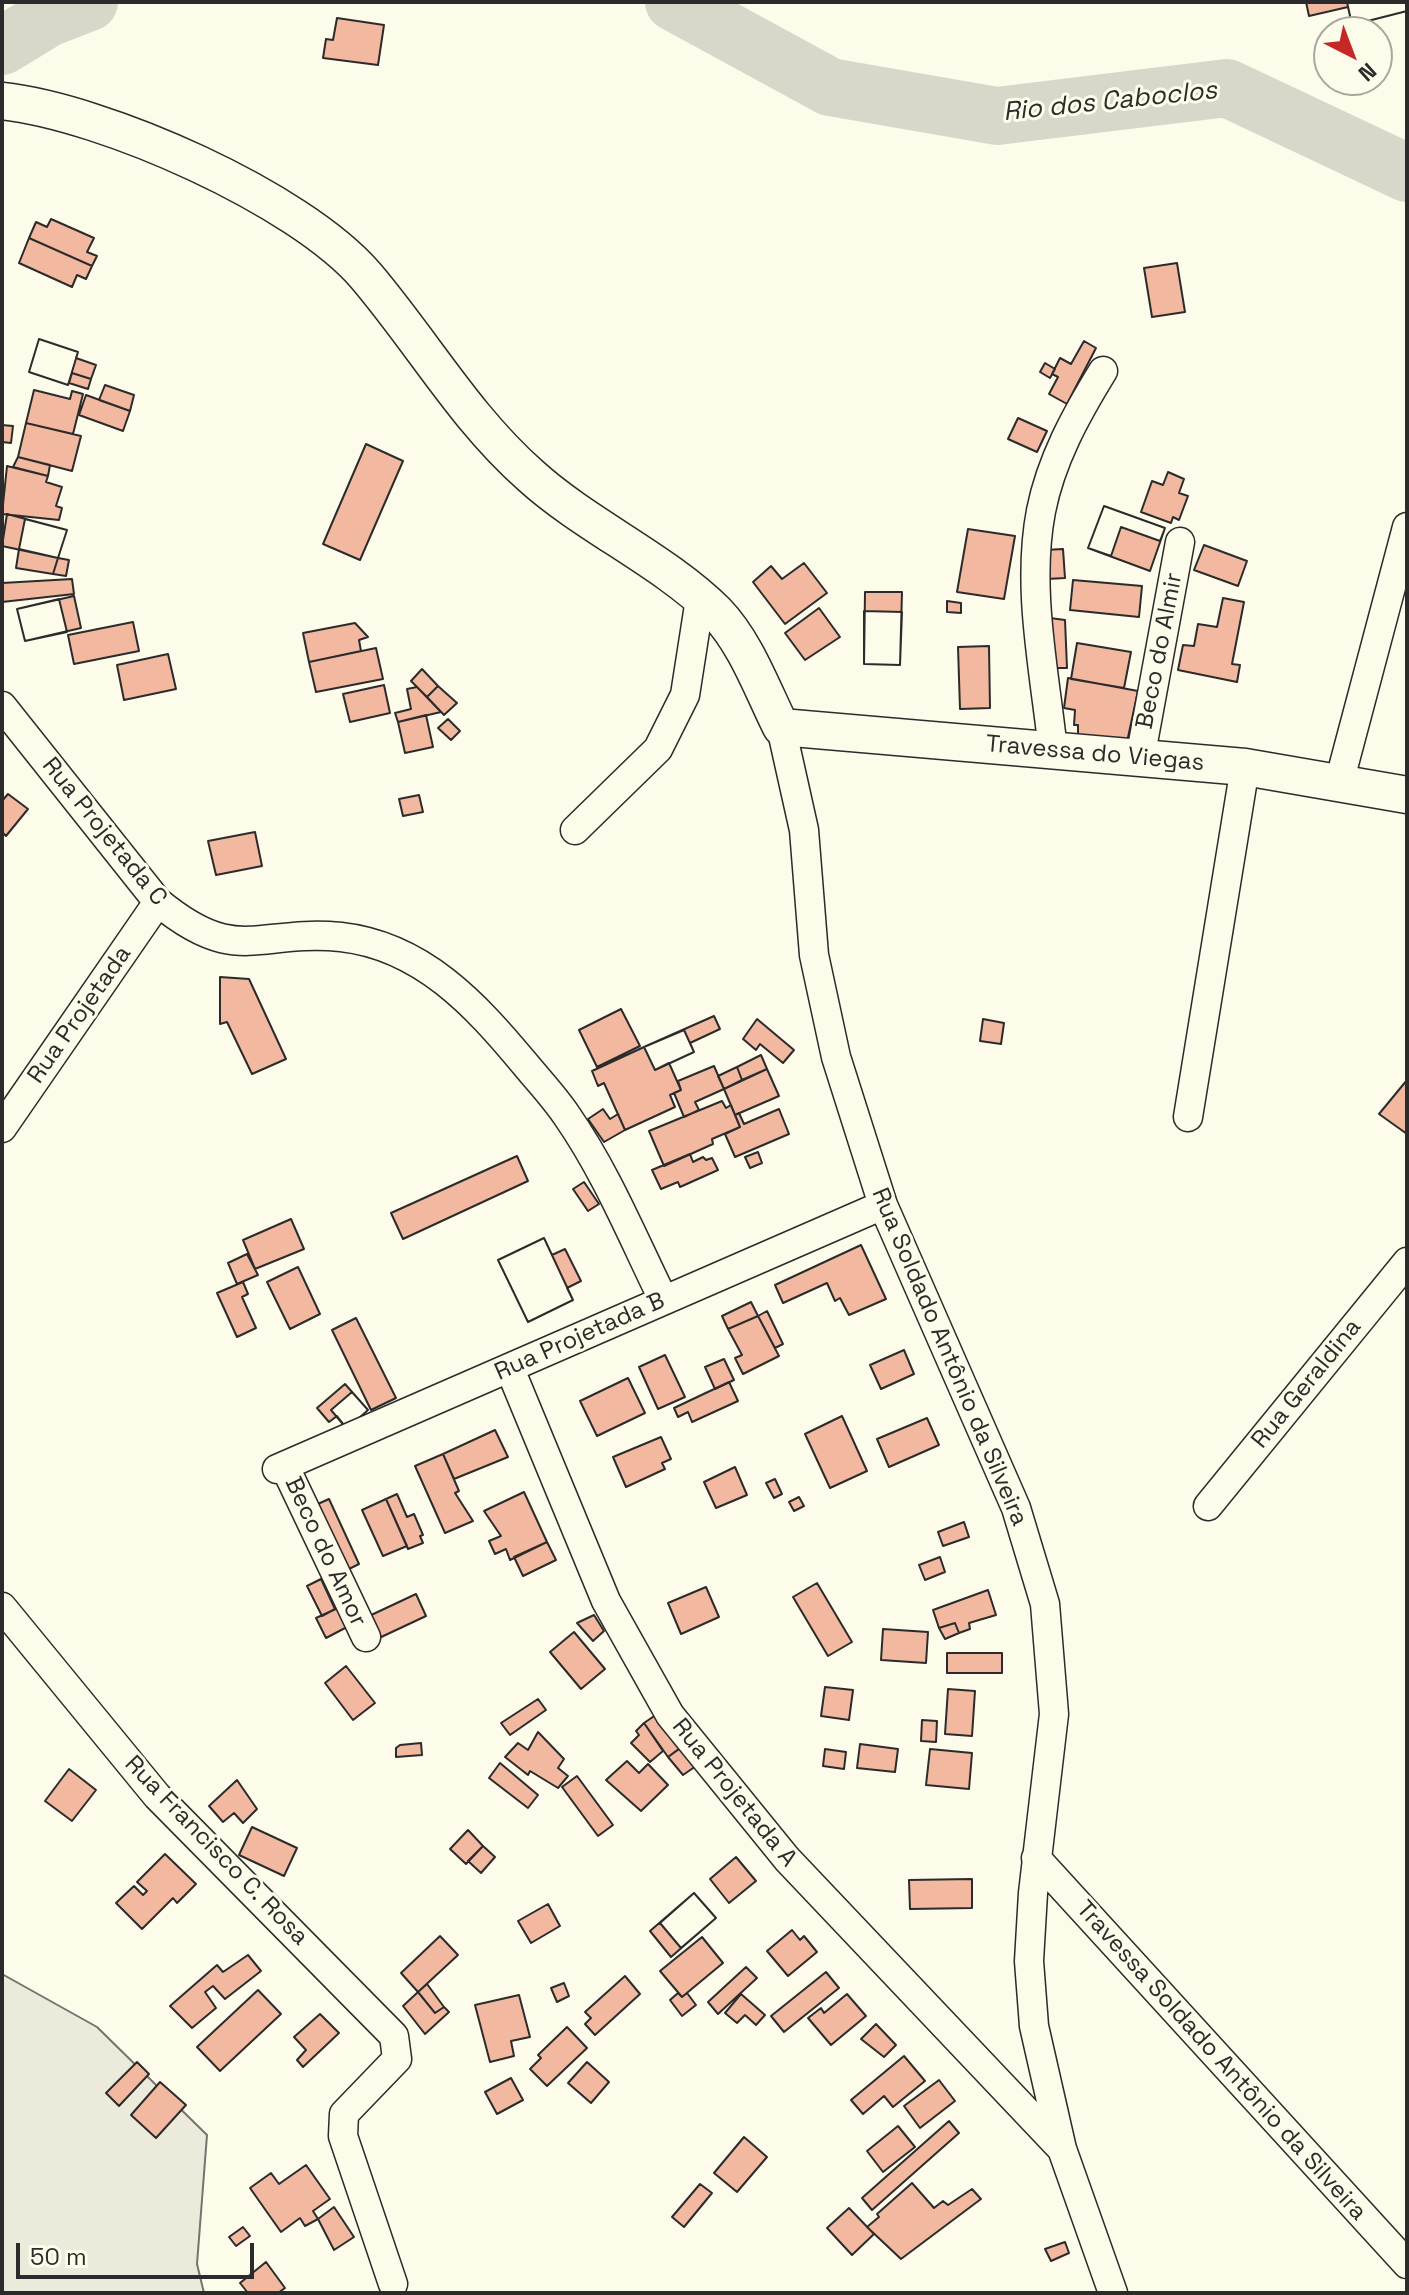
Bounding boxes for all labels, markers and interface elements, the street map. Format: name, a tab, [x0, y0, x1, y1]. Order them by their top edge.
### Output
north arrow	[1313, 16, 1393, 96]
text: N	[1353, 57, 1383, 88]
water label: Rio dos Caboclos	[1002, 75, 1218, 129]
street label: Beco do Almir	[1131, 570, 1189, 732]
street label: Travessa do Viegas	[985, 730, 1205, 778]
street label: Rua Projetada C	[35, 752, 173, 912]
street label: Rua Projetada	[22, 941, 138, 1089]
street label: Rua Soldado Antônio da Silveira	[865, 1184, 1033, 1530]
street label: Rua Projetada B	[491, 1287, 669, 1387]
street label: Rua Geraldina	[1246, 1314, 1368, 1454]
street label: Beco do Amor	[278, 1473, 372, 1631]
street label: Rua Projetada A	[665, 1713, 803, 1873]
street label: Rua Francisco C. Rosa	[118, 1750, 314, 1952]
street label: Travessa Soldado Antônio da Silveira	[1070, 1895, 1372, 2227]
scale bar	[20, 2227, 258, 2277]
text: 50 m	[30, 2241, 87, 2272]

